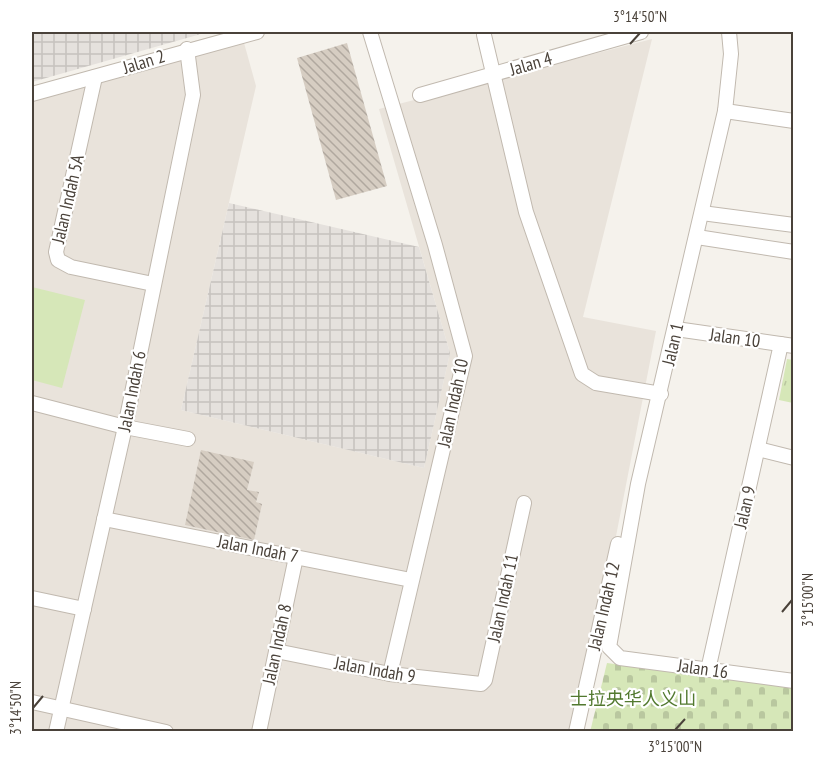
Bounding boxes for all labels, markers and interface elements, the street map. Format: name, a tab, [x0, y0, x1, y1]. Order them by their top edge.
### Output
text: 3°14'50"N	[613, 7, 667, 26]
street label: Jalan 2	[119, 44, 168, 79]
street label: Jalan 4	[506, 47, 555, 81]
street label: Jalan Indah 5A	[46, 152, 89, 246]
street label: Jalan 1	[656, 320, 689, 368]
street label: Jalan 10	[707, 322, 762, 352]
street label: Jalan Indah 6	[112, 349, 151, 434]
street label: Jalan Indah 10	[432, 357, 473, 450]
street label: Jalan 9	[728, 483, 761, 531]
street label: Jalan Indah 7	[215, 529, 300, 568]
street label: Jalan Indah 11	[482, 552, 523, 645]
street label: Jalan Indah 12	[582, 560, 625, 653]
text: 3°15'00"N	[798, 573, 817, 627]
street label: Jalan Indah 8	[257, 602, 296, 687]
street label: Jalan Indah 9	[332, 651, 417, 688]
street label: Jalan 16	[675, 653, 730, 683]
text: 3°14'50"N	[6, 681, 25, 735]
park label: 士拉央华人义山	[570, 687, 696, 710]
text: 3°15'00"N	[648, 737, 702, 756]

